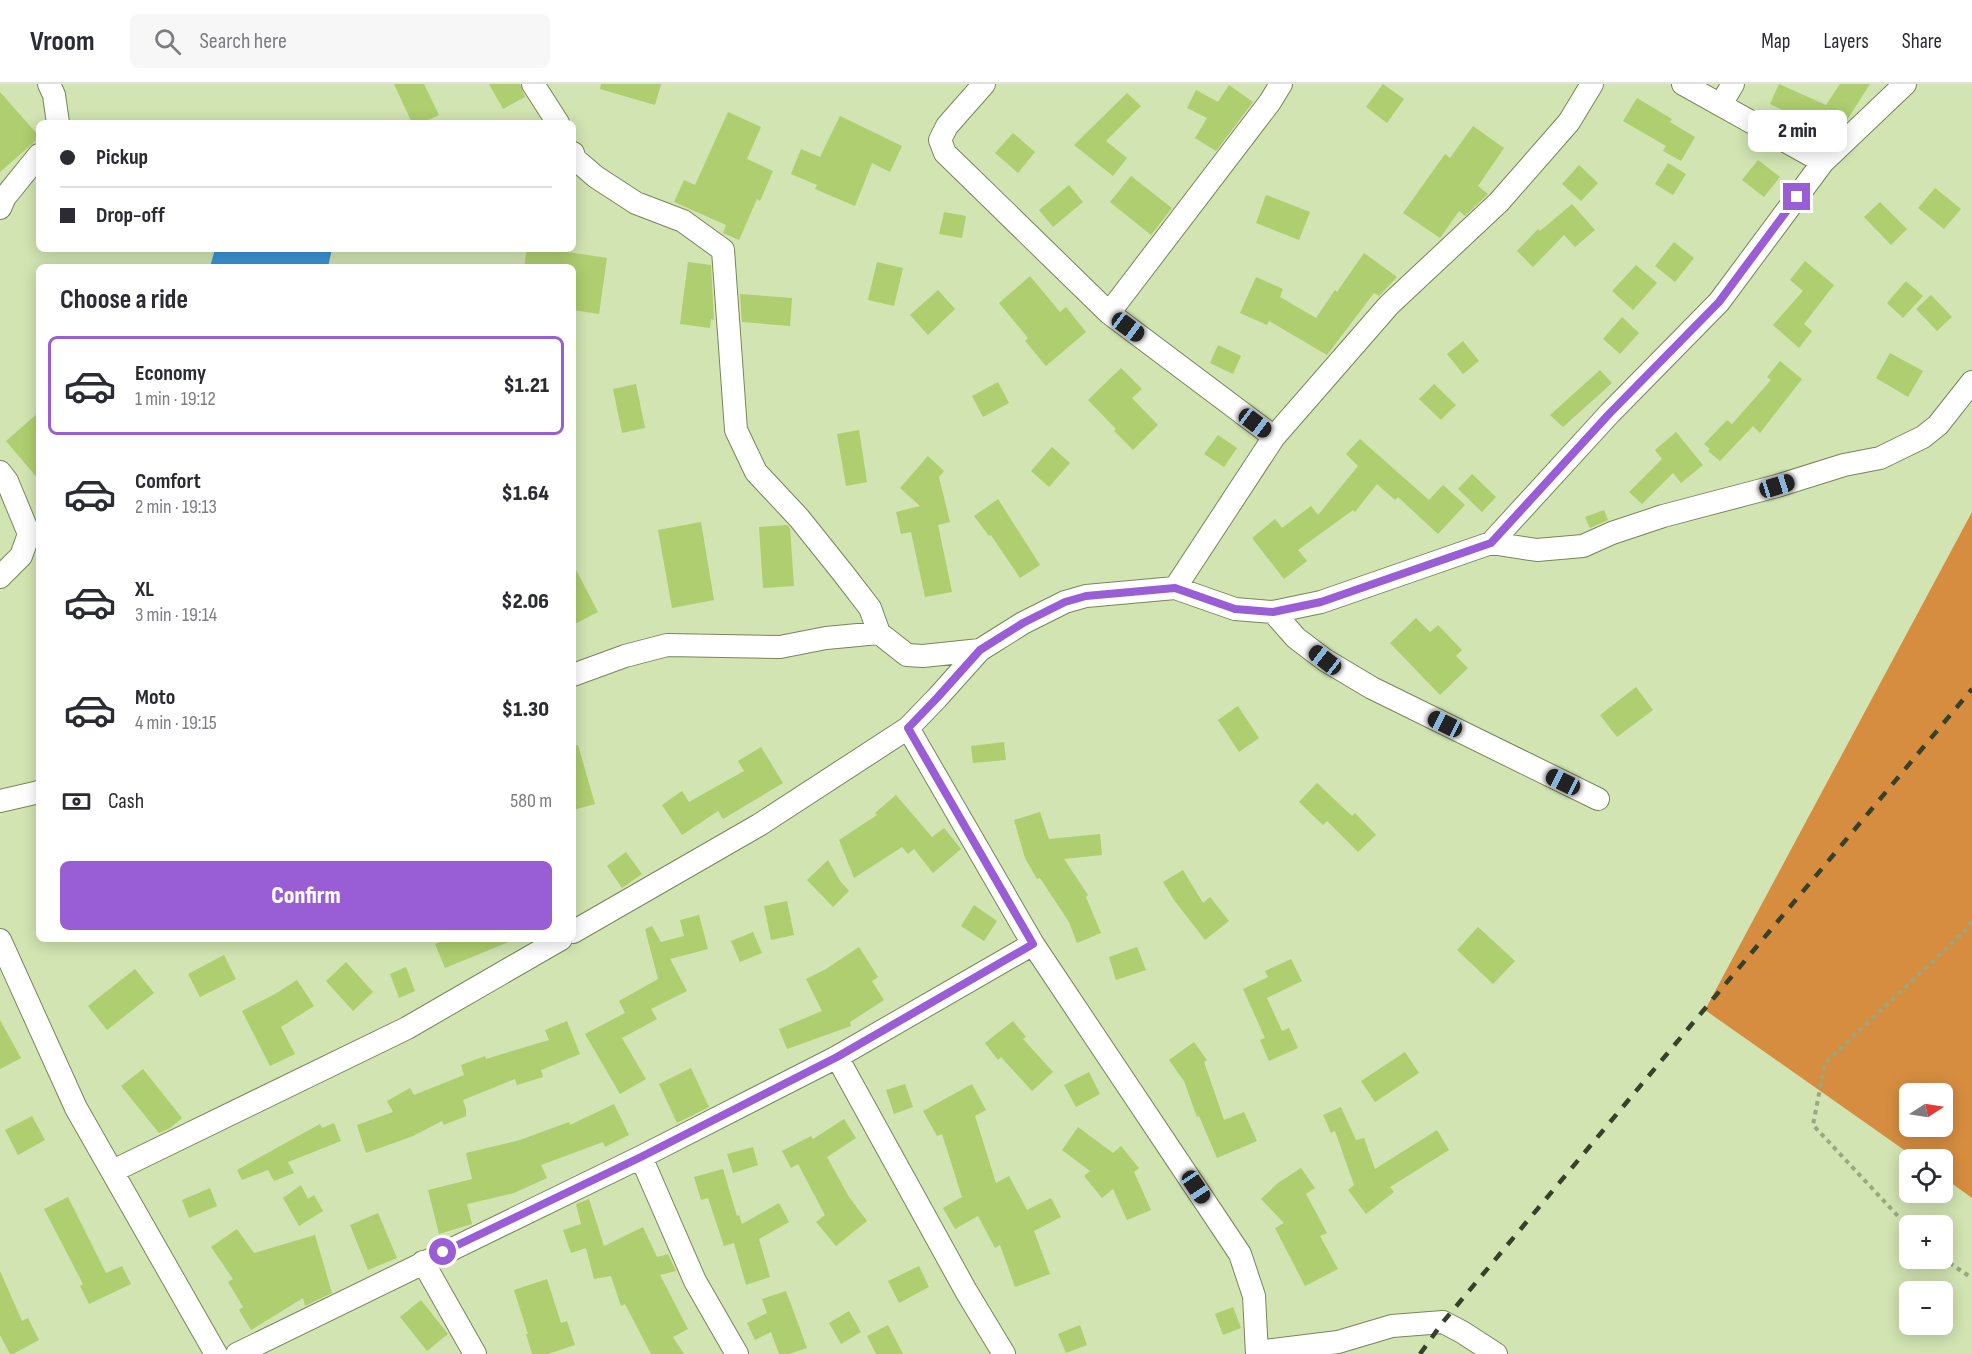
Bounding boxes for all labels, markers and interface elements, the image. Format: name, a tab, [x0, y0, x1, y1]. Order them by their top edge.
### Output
search box	[130, 14, 550, 68]
text: Vroom	[30, 25, 94, 58]
icon: search	[151, 25, 184, 58]
text: Search here	[199, 28, 287, 55]
text: Map	[1761, 29, 1790, 54]
text: Layers	[1823, 29, 1869, 54]
text: Share	[1902, 29, 1942, 54]
callout: 2 min	[1748, 110, 1846, 152]
text: 2 min	[1778, 119, 1817, 143]
text: Pickup	[96, 144, 148, 171]
route end	[1783, 183, 1810, 210]
text: Drop-off	[96, 202, 165, 229]
text: Choose a ride	[60, 284, 188, 316]
car	[1108, 309, 1148, 345]
icon: car	[63, 359, 117, 413]
text: Economy	[135, 360, 206, 387]
text: $1.21	[503, 372, 549, 399]
text: 1 min · 19:12	[135, 387, 216, 411]
car	[1235, 405, 1275, 441]
icon: car	[63, 467, 117, 521]
text: Comfort	[135, 468, 201, 495]
car	[1757, 472, 1797, 500]
text: $1.64	[502, 480, 549, 507]
text: 2 min · 19:13	[135, 495, 217, 519]
icon: car	[63, 575, 117, 629]
text: XL	[135, 576, 154, 603]
text: $2.06	[501, 588, 549, 615]
text: 3 min · 19:14	[135, 603, 217, 627]
car	[1305, 642, 1345, 678]
icon: car	[63, 683, 117, 737]
text: Moto	[135, 684, 175, 711]
text: $1.30	[502, 696, 549, 723]
car	[1425, 708, 1465, 740]
text: 4 min · 19:15	[135, 711, 217, 735]
car	[1543, 766, 1583, 798]
icon: cash	[60, 785, 93, 818]
text: Cash	[108, 788, 144, 815]
text: 580 m	[510, 789, 552, 813]
button: Confirm	[60, 861, 552, 930]
north arrow	[1899, 1083, 1953, 1137]
map controls	[1899, 1083, 1953, 1335]
button: locate	[1899, 1149, 1953, 1203]
car	[1178, 1167, 1214, 1207]
button: +	[1899, 1215, 1953, 1269]
route start	[429, 1238, 456, 1265]
button: −	[1899, 1281, 1953, 1335]

